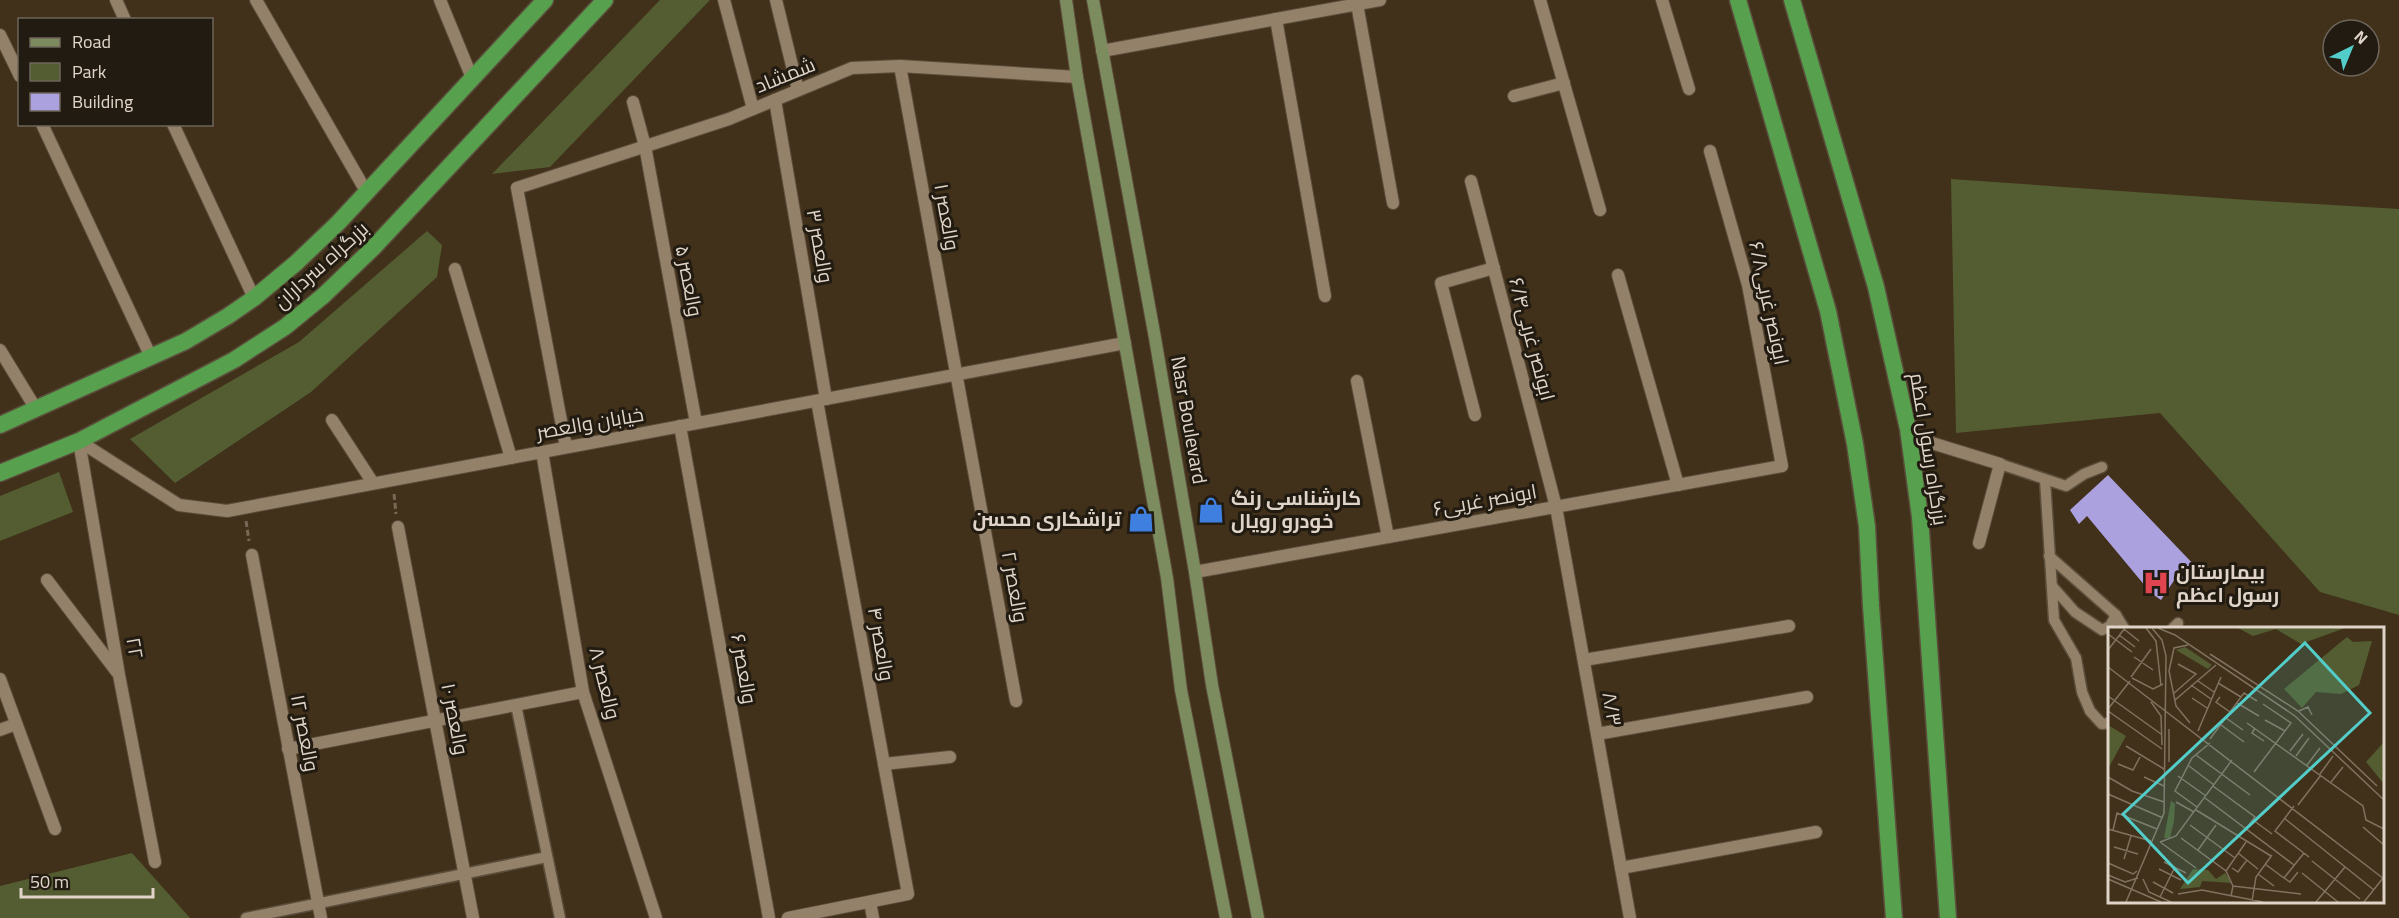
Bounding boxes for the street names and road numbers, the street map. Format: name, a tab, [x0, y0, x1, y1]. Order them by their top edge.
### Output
street label: شمشاد	[749, 46, 821, 103]
street label: والعصر ۱	[923, 180, 972, 253]
street label: والعصر ۳	[796, 206, 845, 286]
street label: بزرگراه سرداران	[264, 211, 377, 318]
street label: ۶/۸ابونصر غربی	[1738, 238, 1801, 368]
street label: والعصر ۵	[664, 242, 715, 320]
street label: ۶/۴ابونصر غربی	[1498, 273, 1567, 405]
street label: Nasr Boulevard	[1160, 353, 1219, 487]
street label: بزرگراه رسول اعظم	[1899, 370, 1960, 528]
street label: خیابان والعصر	[532, 395, 647, 450]
street label: ۶ابونصر غربی	[1430, 472, 1540, 527]
street label: والعصر ۲	[991, 548, 1040, 625]
street label: والعصر ۴	[857, 604, 906, 684]
street label: والعصر ۶	[720, 631, 769, 707]
street label: ۲۲	[115, 634, 156, 662]
street label: والعصر ۸	[579, 643, 632, 723]
street label: والعصر ۱۰	[430, 680, 481, 758]
street label: ۸/۳	[1591, 689, 1634, 729]
street label: والعصر ۱۲	[280, 691, 331, 775]

